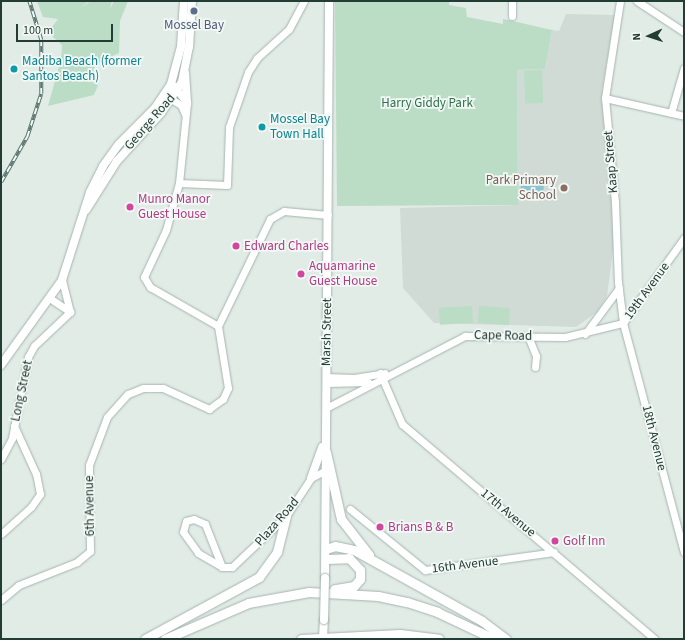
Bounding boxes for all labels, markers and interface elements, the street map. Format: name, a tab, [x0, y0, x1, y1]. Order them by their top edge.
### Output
marker: Mossel Bay	[189, 6, 199, 16]
scale bar	[18, 16, 115, 42]
north arrow	[629, 16, 669, 56]
place label: Mossel Bay	[164, 17, 224, 33]
text: 100 m	[23, 22, 53, 39]
text: N	[629, 33, 644, 41]
place label: Madiba Beach (former Santos Beach)	[22, 54, 142, 85]
marker: Madiba Beach (former Santos Beach)	[9, 64, 19, 74]
street label: George Road	[121, 91, 179, 153]
park label: Harry Giddy Park	[381, 95, 473, 111]
place label: Mossel Bay Town Hall	[270, 112, 330, 143]
marker: Mossel Bay Town Hall	[257, 122, 267, 132]
street label: Kaap Street	[600, 130, 622, 194]
place label: Park Primary School	[486, 173, 556, 204]
marker: Park Primary School	[559, 183, 569, 193]
place label: Munro Manor Guest House	[138, 192, 210, 223]
marker: Munro Manor Guest House	[125, 202, 135, 212]
place label: Edward Charles	[244, 238, 329, 254]
marker: Edward Charles	[231, 241, 241, 251]
place label: Aquamarine Guest House	[309, 259, 377, 290]
street label: 19th Avenue	[621, 259, 673, 323]
marker: Aquamarine Guest House	[296, 269, 306, 279]
street label: Marsh Street	[319, 298, 335, 366]
street label: Cape Road	[474, 328, 532, 344]
street label: Long Street	[8, 359, 36, 423]
street label: 18th Avenue	[638, 404, 670, 472]
street label: 6th Avenue	[82, 476, 98, 536]
street label: 17th Avenue	[477, 485, 539, 541]
street label: Plaza Road	[252, 494, 302, 550]
place label: Brians B & B	[388, 519, 453, 535]
marker: Brians B & B	[375, 522, 385, 532]
place label: Golf Inn	[563, 533, 605, 549]
marker: Golf Inn	[550, 536, 560, 546]
street label: 16th Avenue	[431, 553, 499, 577]

